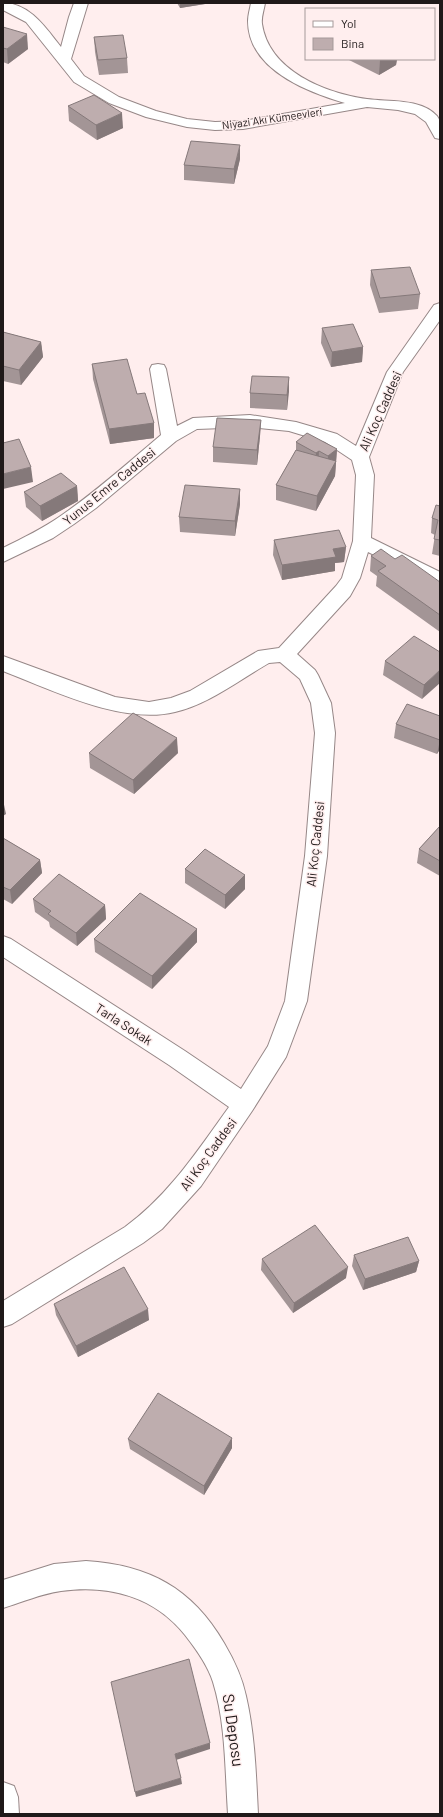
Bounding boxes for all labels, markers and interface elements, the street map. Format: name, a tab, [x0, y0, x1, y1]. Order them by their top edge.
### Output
legend	[305, 8, 435, 60]
text: Yol	[341, 16, 356, 30]
text: Bina	[341, 36, 364, 50]
street label: Niyazi Akı Kümeevleri	[221, 104, 323, 131]
street label: Ali Koç Caddesi	[355, 368, 405, 454]
street label: Yunus Emre Caddesi	[59, 444, 159, 528]
street label: Ali Koç Caddesi	[303, 800, 327, 888]
street label: Tarla Sokak	[92, 1000, 156, 1049]
street label: Ali Koç Caddesi	[176, 1115, 240, 1193]
street label: Su Deposu	[219, 1692, 249, 1768]

